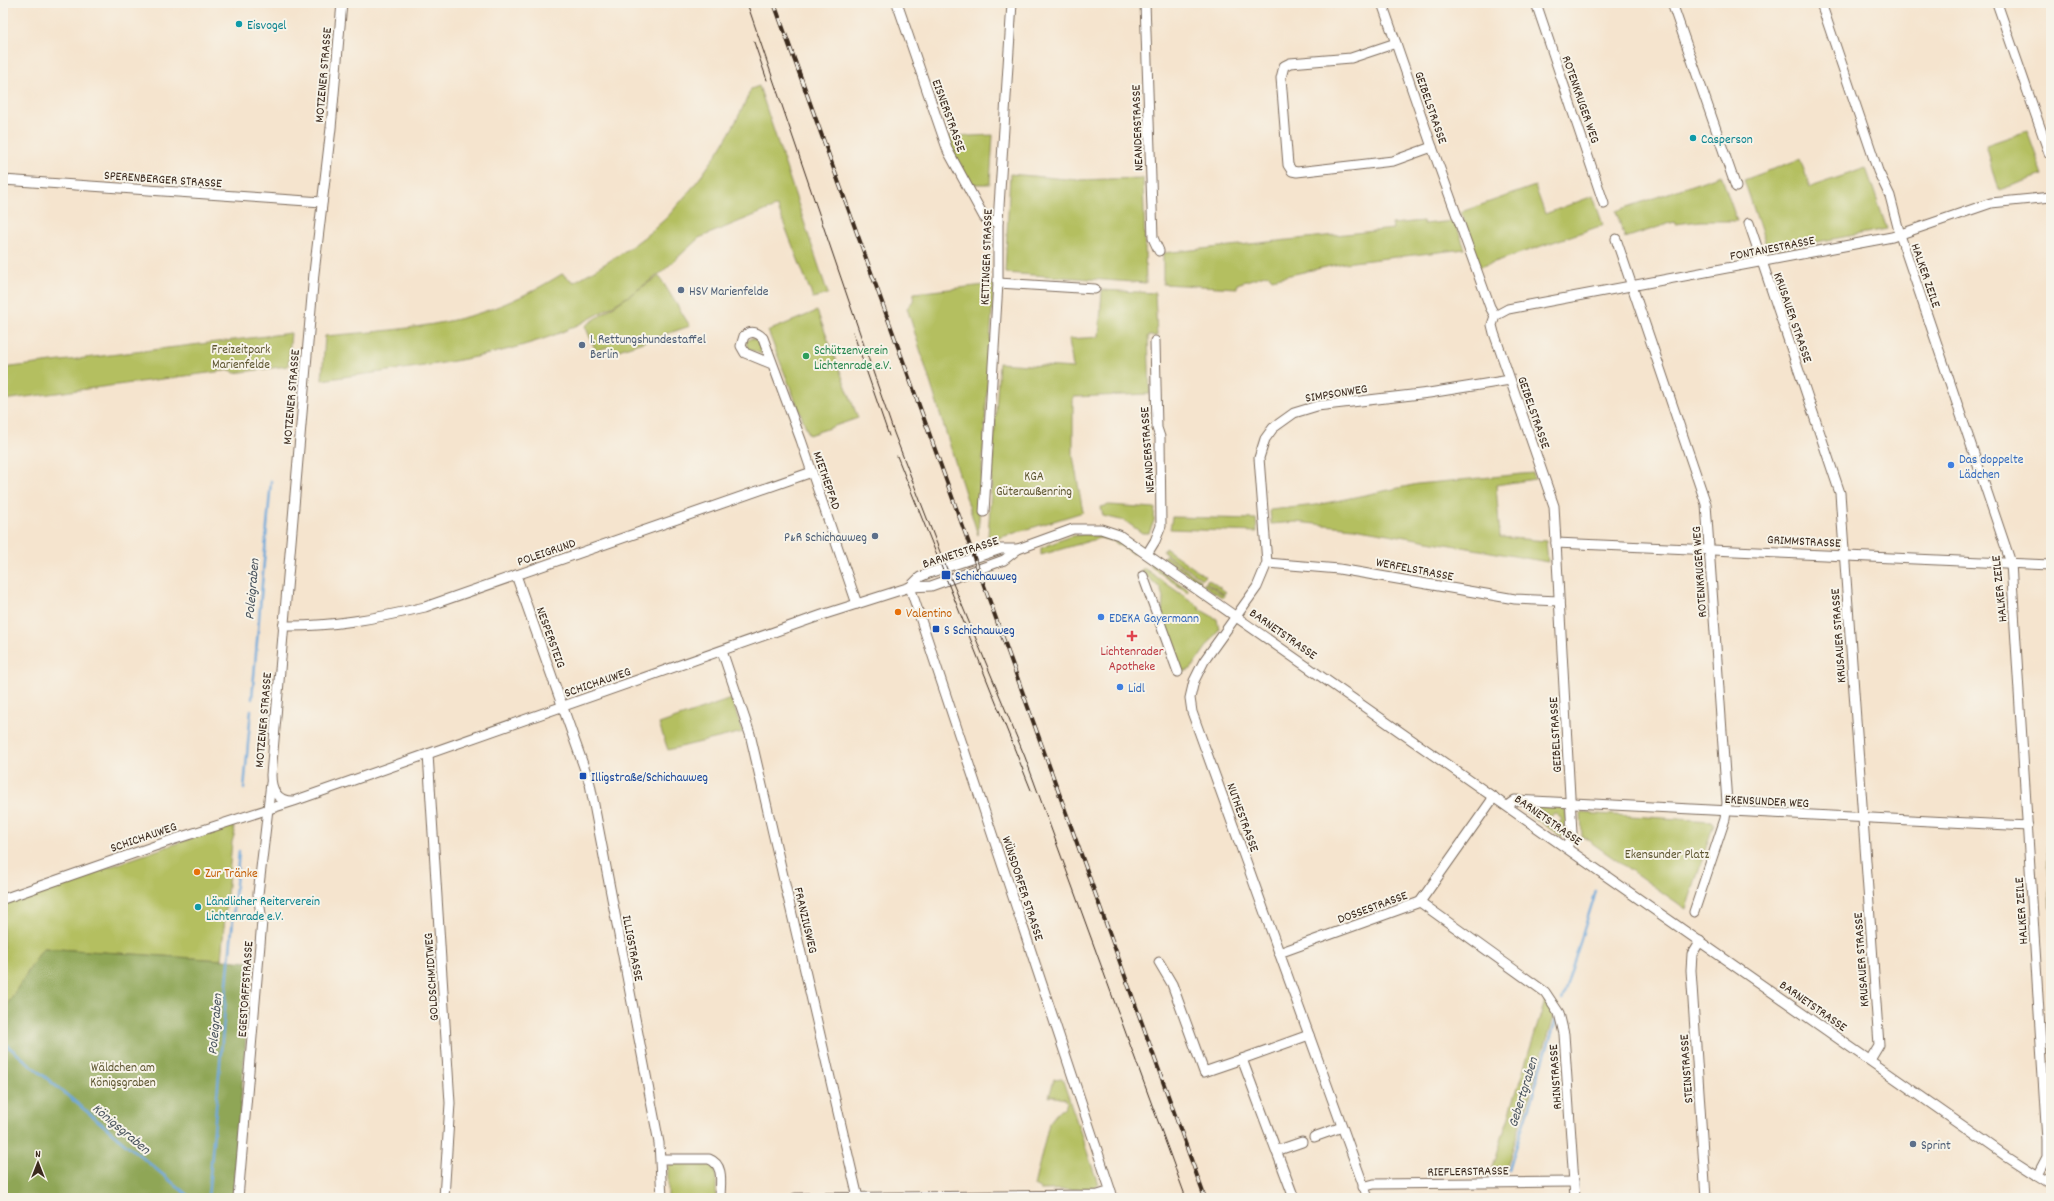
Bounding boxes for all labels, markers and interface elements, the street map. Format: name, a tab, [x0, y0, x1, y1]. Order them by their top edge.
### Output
place label: Eisvogel	[247, 17, 286, 36]
marker: Eisvogel	[234, 19, 244, 29]
street label: MOTZENER STRASSE	[311, 27, 338, 124]
street label: ROTENKRUGER WEG	[1556, 53, 1604, 146]
street label: GEIBELSTRASSE	[1408, 69, 1451, 147]
street label: EISNERSTRASSE	[926, 77, 970, 155]
street label: NEANDERSTRASSE	[1127, 84, 1150, 171]
place label: Casperson	[1701, 131, 1753, 150]
marker: Casperson	[1688, 133, 1698, 143]
street label: SPERENBERGER STRASSE	[103, 167, 222, 194]
street label: KETTINGER STRASSE	[976, 209, 999, 306]
street label: FONTANESTRASSE	[1728, 232, 1817, 267]
street label: HALKER ZEILE	[1905, 241, 1945, 311]
street label: KRUSAUER STRASSE	[1767, 270, 1816, 366]
place label: HSV Marienfelde	[689, 283, 769, 302]
marker: HSV Marienfelde	[676, 285, 686, 295]
place label: 1. Rettungshundestaffel Berlin	[590, 331, 706, 365]
marker: 1. Rettungshundestaffel Berlin	[577, 340, 587, 350]
park label: Freizeitpark Marienfelde	[212, 341, 270, 375]
place label: Schützenverein Lichtenrade e.V.	[814, 342, 891, 376]
street label: MOTZENER STRASSE	[279, 349, 306, 446]
marker: Schützenverein Lichtenrade e.V.	[801, 351, 811, 361]
street label: GEIBELSTRASSE	[1511, 374, 1554, 452]
street label: SIMPSONWEG	[1304, 380, 1369, 409]
street label: NEANDERSTRASSE	[1136, 406, 1161, 494]
street label: MIETHEPFAD	[807, 449, 845, 513]
place label: Das doppelte Lädchen	[1959, 451, 2024, 485]
marker: Das doppelte Lädchen	[1946, 460, 1956, 470]
park label: KGA Güteraußenring	[996, 468, 1072, 502]
street label: ROTENKRUGER WEG	[1688, 525, 1713, 618]
place label: P&R Schichauweg	[784, 529, 867, 548]
marker: P&R Schichauweg	[870, 531, 880, 541]
street label: GRIMMSTRASSE	[1766, 531, 1841, 554]
street label: BARNETSTRASSE	[920, 532, 1001, 575]
street label: POLEIGRUND	[515, 534, 579, 572]
street label: WERFELSTRASSE	[1374, 554, 1455, 587]
street label: HALKER ZEILE	[1988, 554, 2013, 623]
water label: Poleigraben	[240, 557, 266, 621]
place label: Schichauweg	[955, 568, 1017, 587]
marker: Schichauweg	[940, 569, 952, 581]
street label: KRUSAUER STRASSE	[1827, 588, 1852, 684]
street label: NESPERSTEIG	[530, 605, 569, 671]
place label: Valentino	[906, 605, 952, 624]
street label: BARNETSTRASSE	[1245, 605, 1320, 665]
marker: Valentino	[893, 607, 903, 617]
place label: EDEKA Gayermann	[1109, 610, 1199, 629]
marker: EDEKA Gayermann	[1096, 612, 1106, 622]
place label: S Schichauweg	[944, 622, 1015, 641]
marker: S Schichauweg	[931, 624, 941, 634]
marker: Lichtenrader Apotheke	[1127, 631, 1137, 641]
place label: Lichtenrader Apotheke	[1101, 643, 1164, 677]
street label: SCHICHAUWEG	[562, 663, 634, 704]
street label: MOTZENER STRASSE	[251, 672, 278, 769]
place label: Lidl	[1128, 680, 1145, 699]
marker: Lidl	[1115, 682, 1125, 692]
street label: GEIBELSTRASSE	[1545, 697, 1568, 773]
place label: Illigstraße/Schichauweg	[591, 769, 708, 788]
marker: Illigstraße/Schichauweg	[578, 771, 588, 781]
street label: NUTHESTRASSE	[1220, 781, 1263, 855]
street label: BARNETSTRASSE	[1510, 791, 1585, 851]
street label: EKENSUNDER WEG	[1724, 791, 1810, 814]
street label: SCHICHAUWEG	[108, 818, 180, 859]
street label: WÜNSDORFER STRASSE	[996, 834, 1047, 944]
park label: Ekensunder Platz	[1625, 846, 1709, 865]
place label: Zur Tränke	[205, 865, 258, 884]
marker: Zur Tränke	[192, 867, 202, 877]
street label: HALKER ZEILE	[2011, 877, 2034, 945]
street label: FRANZIUSWEG	[788, 886, 821, 956]
street label: DOSSESTRASSE	[1335, 887, 1411, 930]
place label: Ländlicher Reiterverein Lichtenrade e.V.	[206, 893, 320, 927]
marker: Ländlicher Reiterverein Lichtenrade e.V.	[193, 902, 203, 912]
street label: KRUSAUER STRASSE	[1850, 912, 1875, 1008]
street label: ILLIGSTRASSE	[616, 914, 647, 983]
street label: GOLDSCHMIDTWEG	[420, 932, 445, 1022]
street label: EGESTORFFSTRASSE	[234, 940, 259, 1038]
street label: BARNETSTRASSE	[1775, 977, 1850, 1037]
water label: Poleigraben	[203, 992, 229, 1056]
street label: STEINSTRASSE	[1676, 1034, 1699, 1104]
street label: RHINSTRASSE	[1545, 1044, 1568, 1110]
water label: Gebertgraben	[1504, 1055, 1544, 1130]
park label: Wäldchen am Königsgraben	[90, 1059, 156, 1093]
water label: Königsgraben	[87, 1099, 154, 1160]
place label: Sprint	[1921, 1137, 1951, 1156]
marker: Sprint	[1908, 1139, 1918, 1149]
north arrow	[18, 1143, 58, 1183]
text: N	[35, 1147, 41, 1163]
street label: RIEFLERSTRASSE	[1427, 1162, 1509, 1183]

